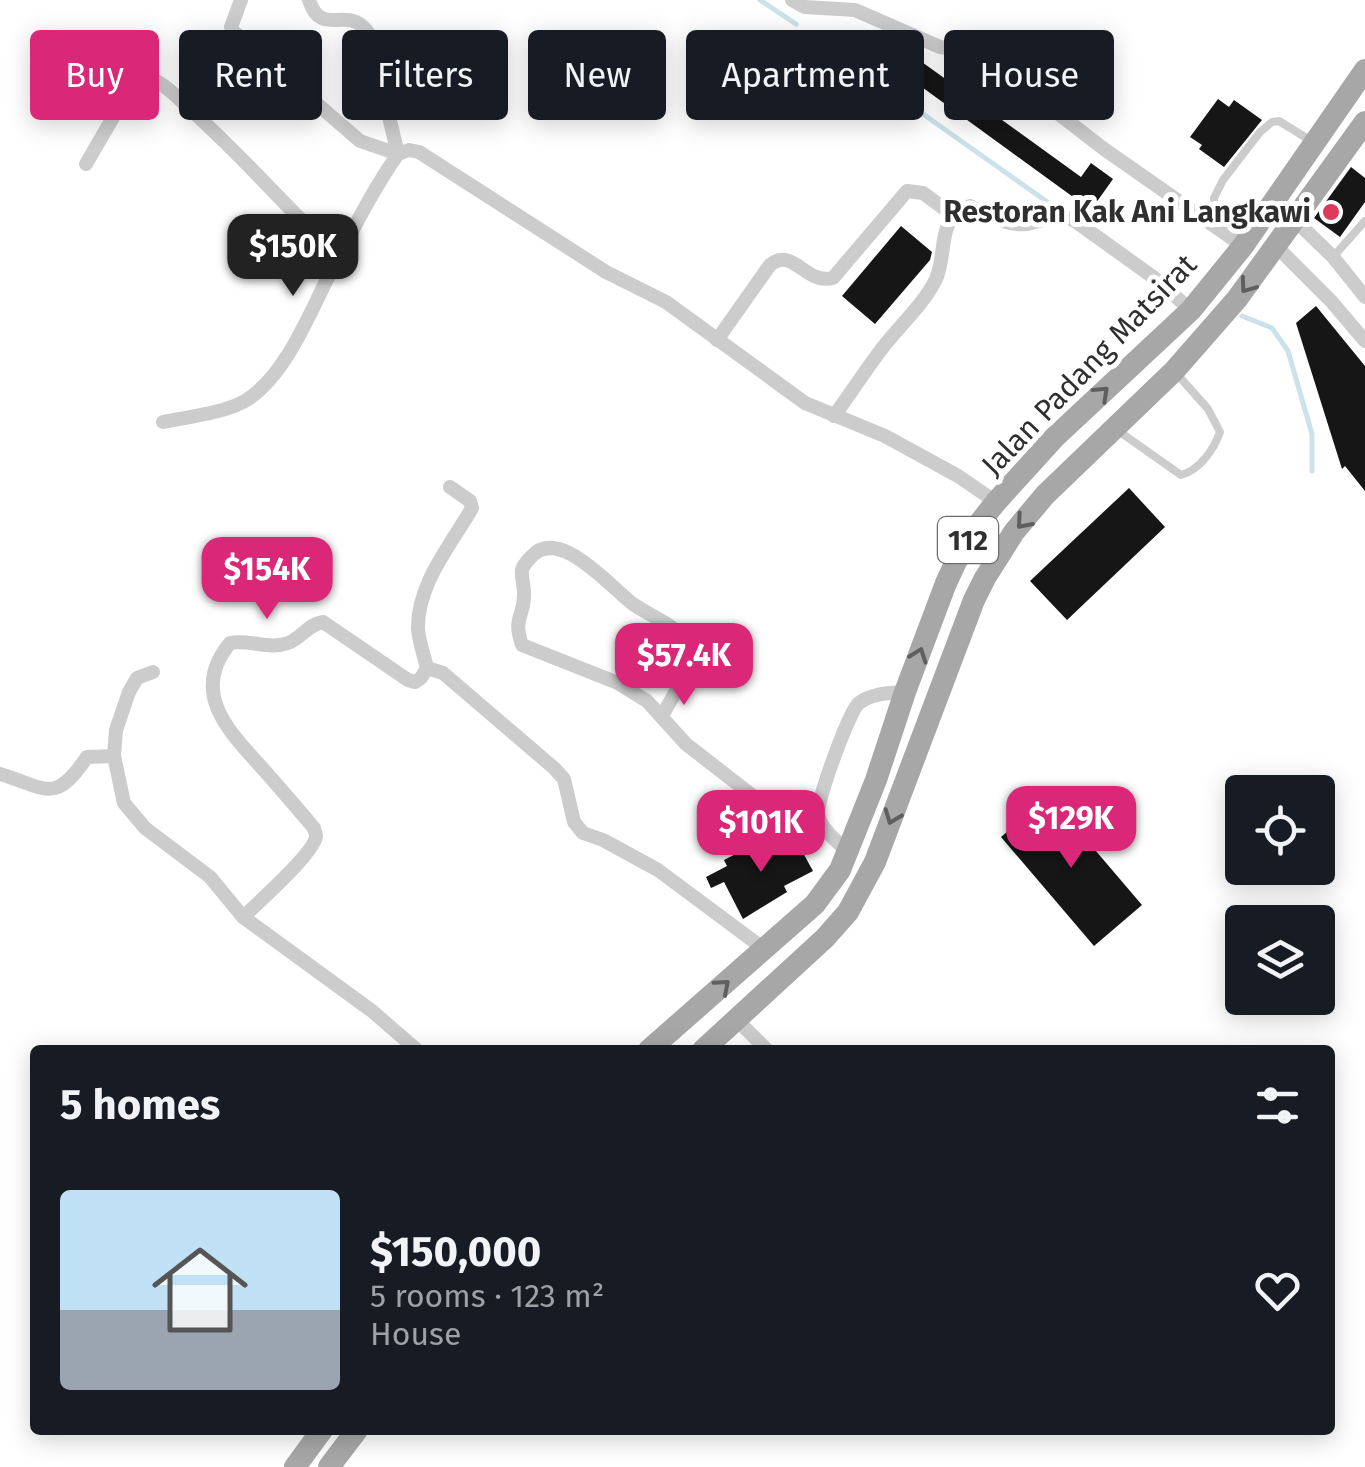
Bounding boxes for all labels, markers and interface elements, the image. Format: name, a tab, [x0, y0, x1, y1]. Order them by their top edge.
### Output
chip: Buy	[30, 30, 159, 120]
chip: Rent	[179, 30, 322, 120]
chip: Filters	[342, 30, 508, 120]
chip: New	[528, 30, 666, 120]
chip: Apartment	[686, 30, 924, 120]
chip: House	[944, 30, 1114, 120]
place label: Restoran Kak Ani Langkawi	[943, 194, 1311, 230]
marker: Restoran Kak Ani Langkawi	[1320, 201, 1342, 223]
pin: $150K	[223, 214, 363, 299]
text: $150K	[249, 227, 337, 265]
street label: Jalan Padang Matsirat	[974, 247, 1204, 483]
one-way arrow	[1241, 275, 1258, 293]
one-way arrow	[1091, 387, 1109, 405]
one-way arrow	[1017, 510, 1035, 529]
road number: 112	[938, 517, 998, 563]
pin: $154K	[197, 537, 337, 622]
text: $154K	[224, 550, 310, 588]
pin: $57.4K	[603, 623, 765, 708]
text: $57.4K	[637, 636, 731, 674]
one-way arrow	[907, 647, 927, 664]
map controls	[1225, 775, 1335, 1015]
button: locate	[1225, 775, 1335, 885]
pin: $129K	[1001, 786, 1141, 871]
pin: $101K	[691, 790, 831, 875]
text: $129K	[1028, 799, 1114, 837]
text: $101K	[719, 803, 803, 841]
one-way arrow	[883, 808, 904, 825]
button: layers	[1225, 905, 1335, 1015]
one-way arrow	[711, 979, 729, 997]
icon: filters	[1250, 1078, 1305, 1133]
text: 5 homes	[60, 1080, 220, 1130]
text: $150,000	[370, 1227, 541, 1277]
icon: home	[140, 1230, 260, 1350]
icon: heart	[1250, 1263, 1305, 1318]
text: 5 rooms · 123 m²	[370, 1277, 604, 1315]
text: House	[370, 1315, 461, 1353]

